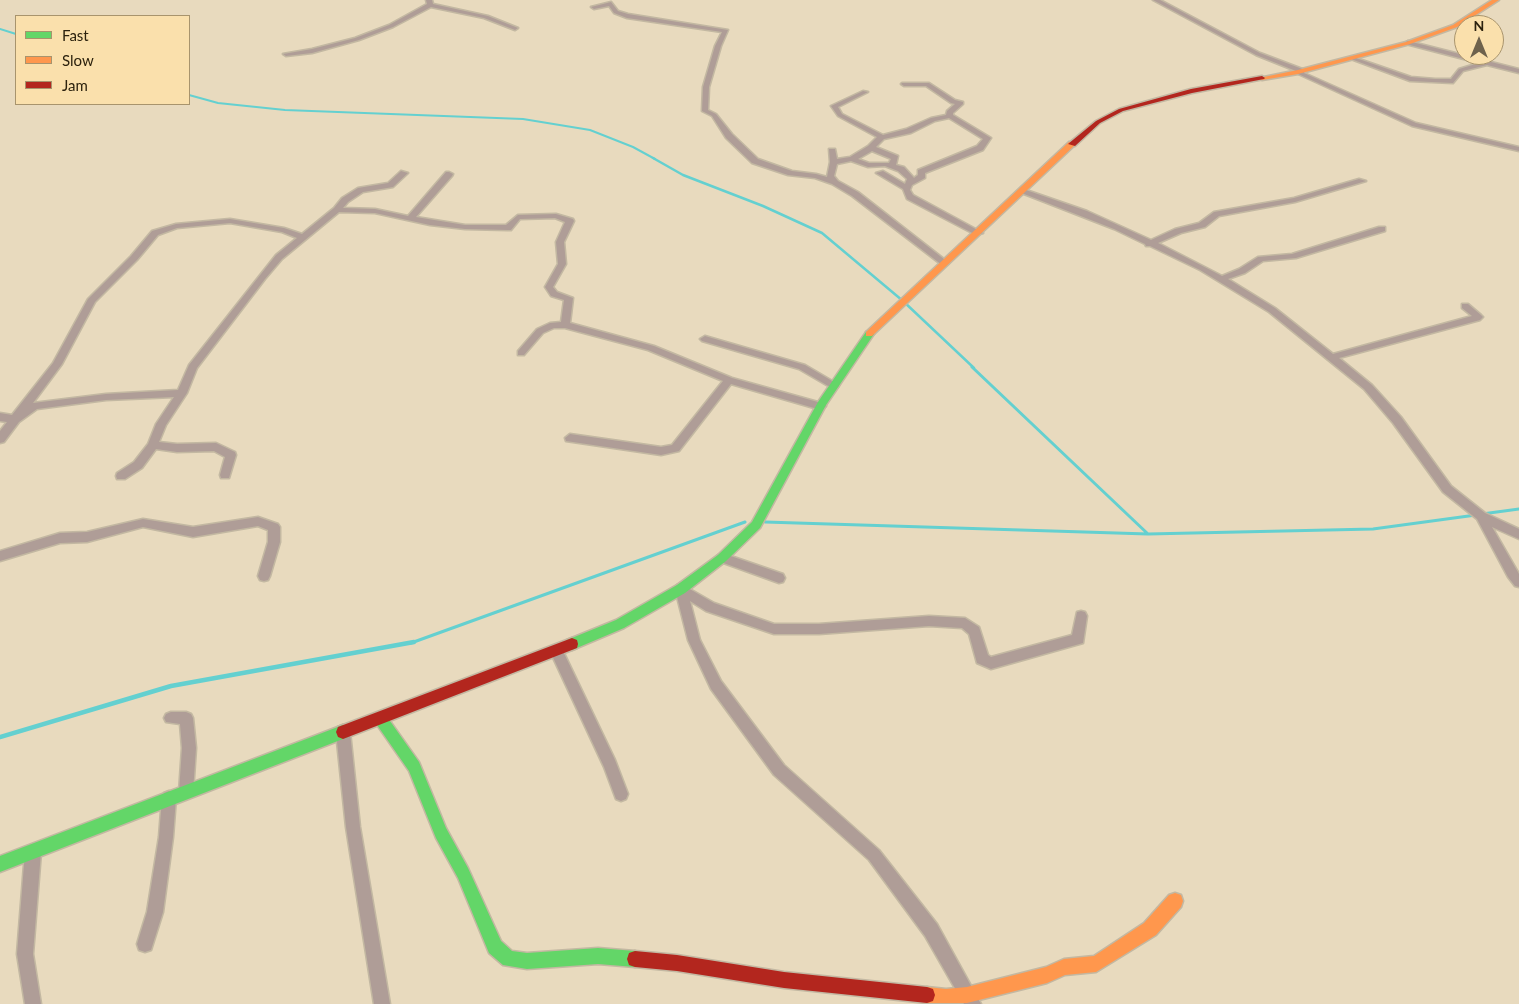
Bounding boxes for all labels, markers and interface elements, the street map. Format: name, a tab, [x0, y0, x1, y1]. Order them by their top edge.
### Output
legend	[15, 15, 190, 105]
north arrow	[1454, 15, 1504, 65]
text: N	[1474, 17, 1484, 34]
text: Fast	[62, 26, 89, 44]
text: Slow	[62, 51, 94, 69]
text: Jam	[62, 76, 88, 94]

